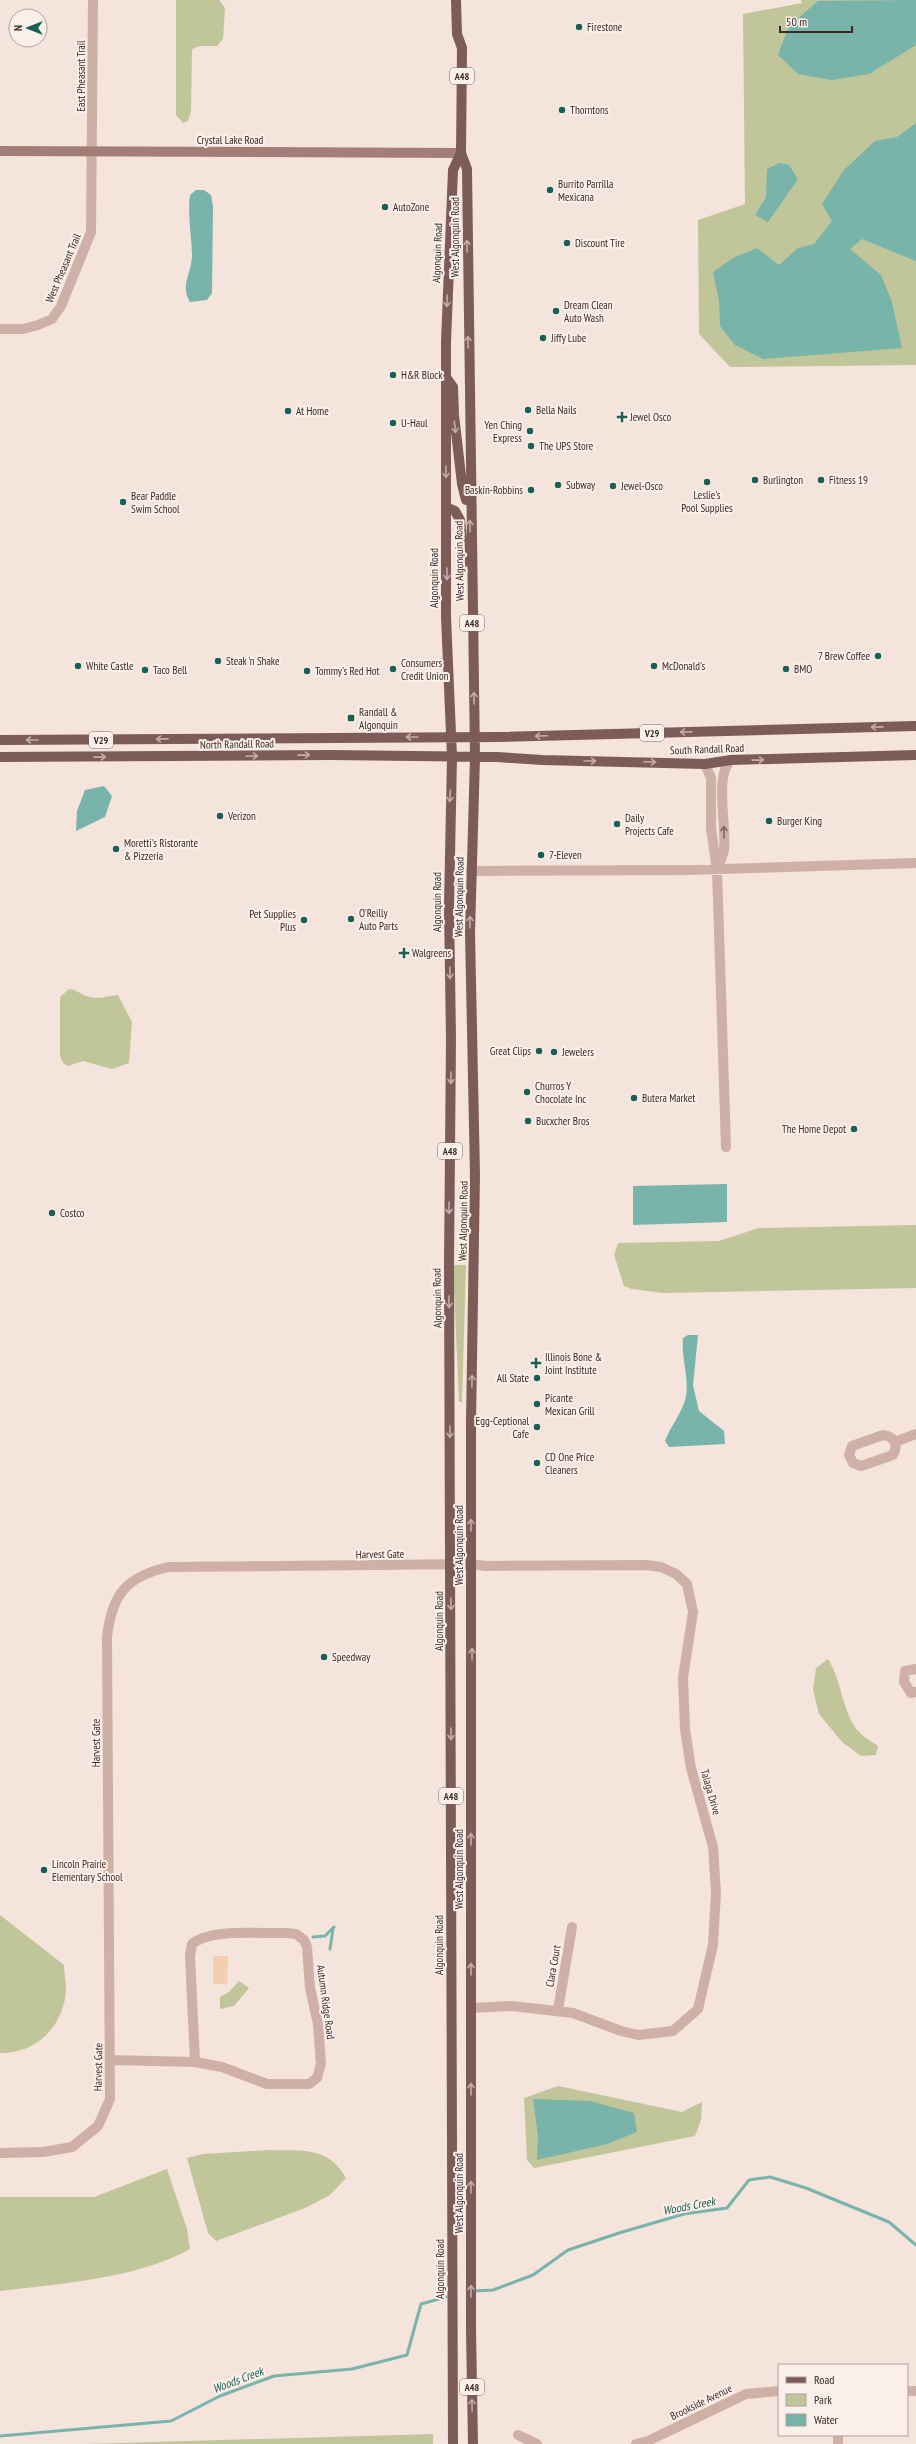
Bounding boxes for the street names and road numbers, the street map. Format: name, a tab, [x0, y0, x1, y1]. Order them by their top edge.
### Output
street label: East Pheasant Trail	[74, 40, 88, 112]
road number: A48	[450, 68, 474, 84]
street label: Crystal Lake Road	[197, 133, 264, 147]
street label: West Algonquin Road	[448, 197, 462, 277]
street label: Algonquin Road	[429, 223, 445, 283]
street label: West Pheasant Trail	[42, 231, 84, 305]
street label: West Algonquin Road	[451, 521, 467, 601]
street label: Algonquin Road	[427, 548, 441, 608]
road number: A48	[460, 615, 484, 631]
road number: V29	[640, 725, 664, 741]
road number: V29	[89, 732, 113, 748]
street label: North Randall Road	[200, 736, 274, 752]
street label: South Randall Road	[670, 741, 745, 757]
street label: West Algonquin Road	[451, 857, 467, 937]
street label: Algonquin Road	[430, 872, 444, 932]
road number: A48	[438, 1143, 462, 1159]
street label: West Algonquin Road	[455, 1181, 471, 1261]
street label: Algonquin Road	[429, 1268, 445, 1328]
street label: West Algonquin Road	[452, 1505, 466, 1585]
street label: Harvest Gate	[356, 1547, 405, 1561]
street label: Algonquin Road	[432, 1591, 446, 1651]
street label: Harvest Gate	[89, 1718, 103, 1767]
street label: Talaga Drive	[698, 1768, 724, 1817]
road number: A48	[439, 1788, 463, 1804]
street label: West Algonquin Road	[452, 1829, 466, 1909]
street label: Algonquin Road	[432, 1915, 446, 1975]
street label: Clara Court	[542, 1944, 564, 1988]
street label: Autumn Ridge Road	[314, 1964, 338, 2040]
street label: Harvest Gate	[91, 2042, 105, 2091]
street label: West Algonquin Road	[452, 2153, 466, 2233]
street label: Algonquin Road	[433, 2239, 447, 2299]
road number: A48	[460, 2379, 484, 2395]
street label: Brookside Avenue	[668, 2381, 735, 2423]

